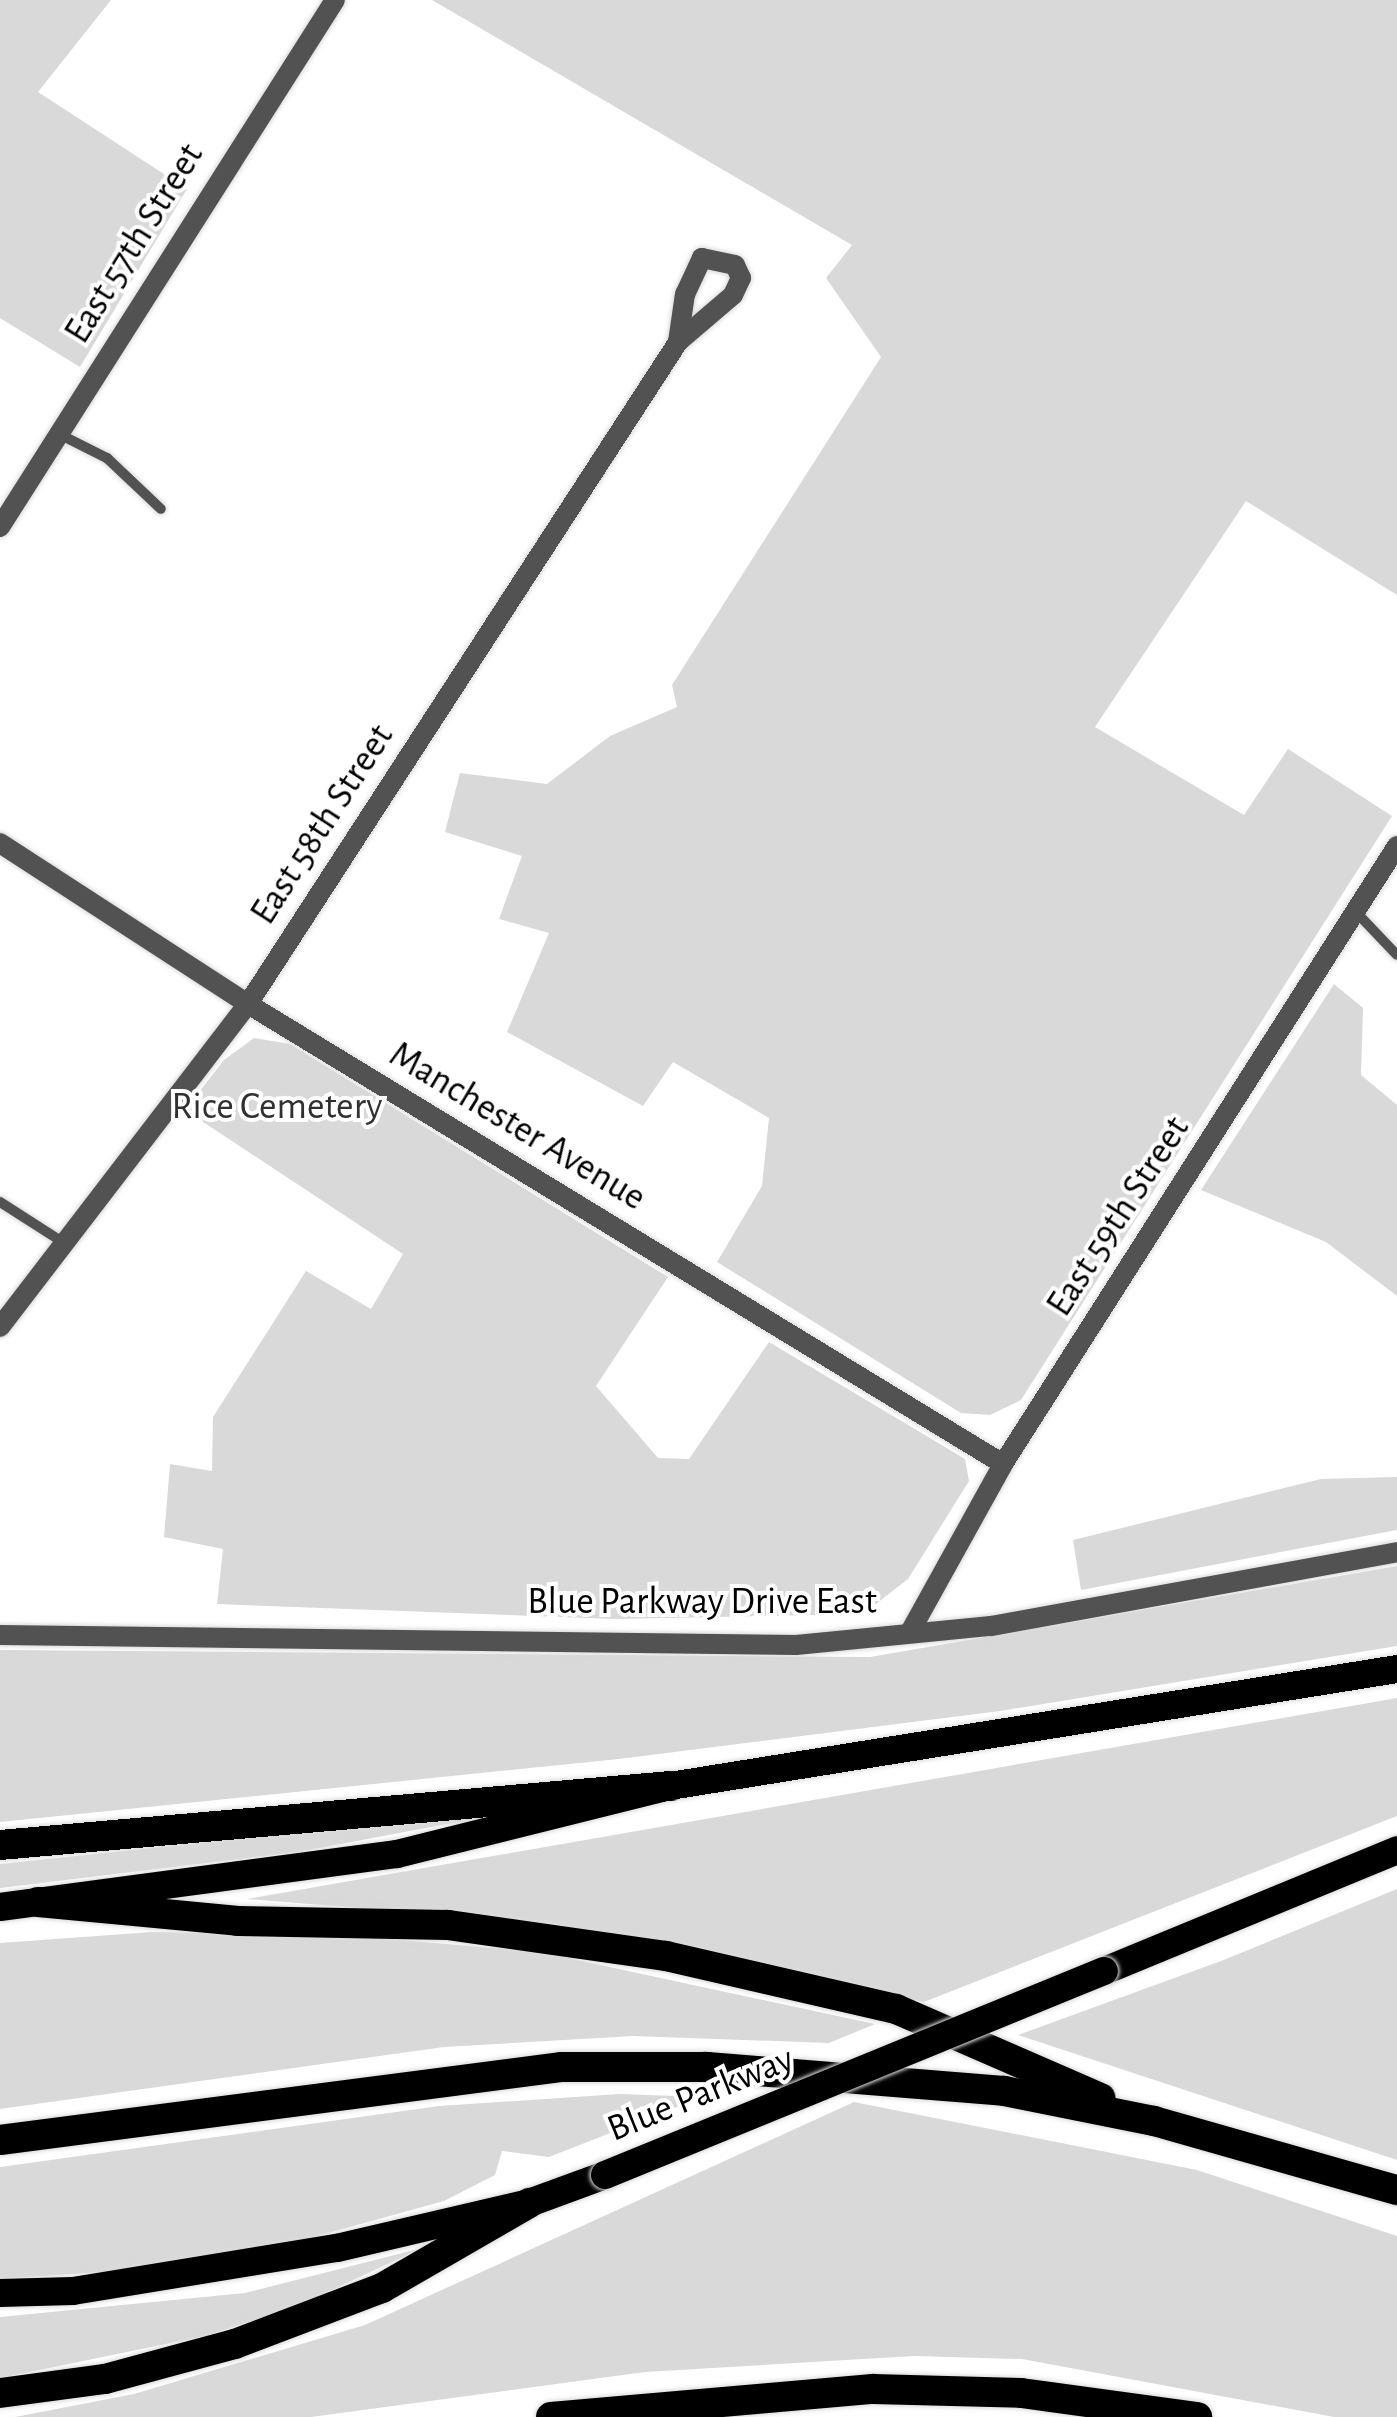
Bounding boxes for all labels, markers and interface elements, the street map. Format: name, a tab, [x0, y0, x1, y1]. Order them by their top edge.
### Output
street label: East 57th Street	[56, 136, 214, 352]
street label: East 58th Street	[241, 717, 405, 933]
street label: Manchester Avenue	[381, 1033, 653, 1221]
park label: Rice Cemetery	[171, 1085, 383, 1131]
street label: East 59th Street	[1038, 1109, 1200, 1325]
street label: Blue Parkway Drive East	[527, 1580, 877, 1626]
street label: Blue Parkway	[601, 2037, 801, 2153]

